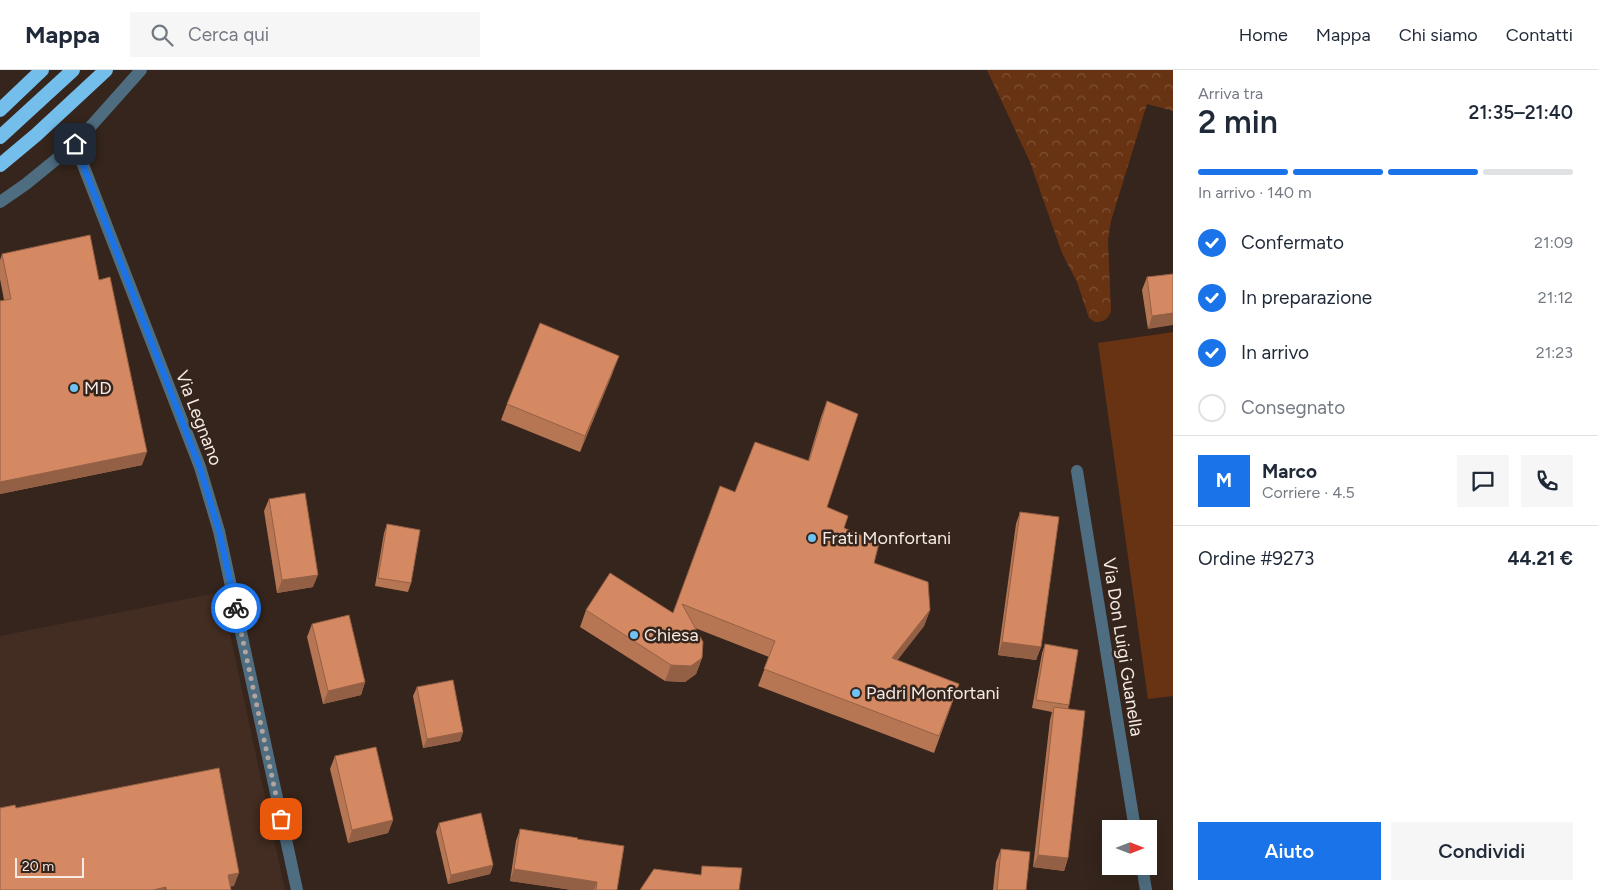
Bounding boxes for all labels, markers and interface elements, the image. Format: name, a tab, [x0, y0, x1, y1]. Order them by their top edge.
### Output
search box	[130, 12, 480, 57]
text: Mappa	[25, 20, 100, 49]
icon: search	[148, 21, 176, 49]
text: Cerca qui	[188, 23, 269, 46]
text: Home	[1239, 24, 1288, 46]
text: Mappa	[1316, 24, 1371, 46]
text: Chi siamo	[1399, 24, 1478, 46]
text: Contatti	[1506, 24, 1573, 46]
text: Arriva tra	[1198, 84, 1263, 103]
text: 21:35–21:40	[1469, 101, 1573, 124]
text: 2 min	[1198, 103, 1278, 141]
pin	[54, 123, 96, 165]
icon: home	[61, 130, 89, 158]
text: In arrivo · 140 m	[1198, 183, 1312, 202]
icon: check	[1198, 229, 1226, 257]
text: Confermato	[1241, 231, 1344, 254]
text: 21:09	[1534, 233, 1573, 252]
icon: check	[1198, 284, 1226, 312]
text: In preparazione	[1241, 286, 1372, 309]
text: 21:12	[1538, 288, 1573, 307]
icon: check	[1198, 339, 1226, 367]
text: In arrivo	[1241, 341, 1309, 364]
text: 21:23	[1536, 343, 1573, 362]
street label: Via Legnano	[171, 367, 227, 469]
place label: MD	[84, 377, 112, 399]
marker: MD	[68, 382, 80, 394]
text: Consegnato	[1241, 396, 1345, 419]
button: chat	[1457, 455, 1509, 507]
button: phone	[1521, 455, 1573, 507]
text: Marco	[1262, 460, 1317, 483]
text: M	[1216, 469, 1232, 492]
text: Corriere · 4.5	[1262, 483, 1355, 502]
place label: Frati Monfortani	[822, 527, 951, 549]
marker: Frati Monfortani	[806, 532, 818, 544]
text: Ordine #9273	[1198, 547, 1314, 570]
text: 44.21 €	[1507, 547, 1573, 570]
street label: Via Don Luigi Guanella	[1098, 556, 1148, 738]
courier	[211, 583, 261, 633]
icon: bike	[222, 594, 250, 622]
place label: Chiesa	[644, 624, 699, 646]
marker: Chiesa	[628, 629, 640, 641]
place label: Padri Monfortani	[866, 682, 1000, 704]
marker: Padri Monfortani	[850, 687, 862, 699]
pin	[260, 798, 302, 840]
icon: bag	[267, 805, 295, 833]
north arrow	[1102, 820, 1158, 875]
map controls	[1102, 820, 1157, 875]
button: Aiuto	[1198, 822, 1381, 880]
button: Condividi	[1391, 822, 1573, 880]
scale bar	[15, 855, 84, 878]
text: 20 m	[22, 858, 54, 875]

